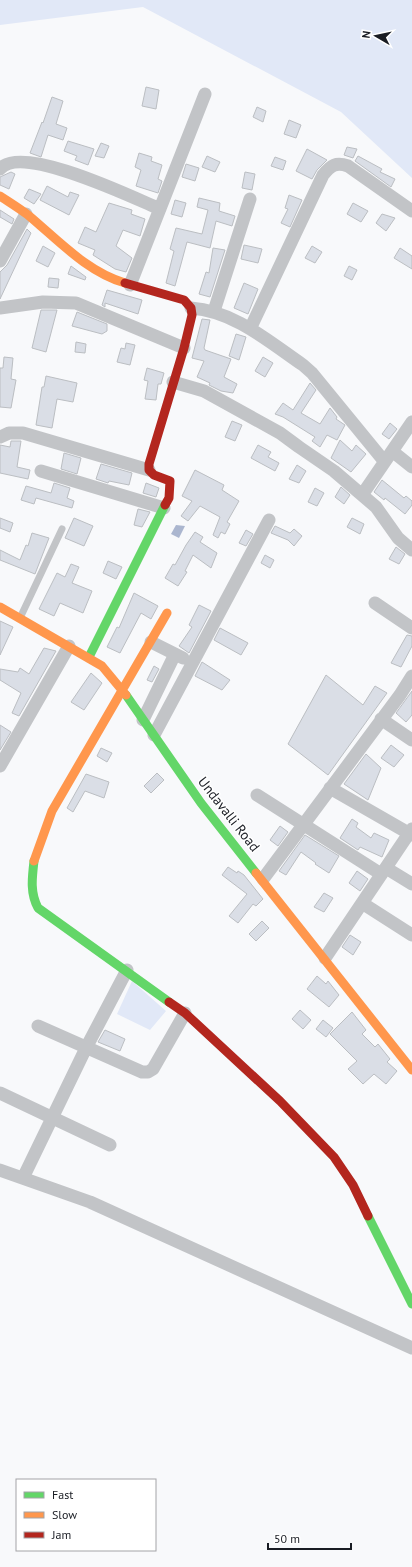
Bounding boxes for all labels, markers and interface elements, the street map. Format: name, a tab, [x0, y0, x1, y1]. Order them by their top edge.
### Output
north arrow	[356, 16, 396, 56]
text: N	[359, 30, 374, 39]
street label: Undavalli Road	[194, 773, 264, 855]
legend	[16, 1479, 156, 1551]
text: Fast	[52, 1487, 73, 1502]
text: Slow	[52, 1507, 77, 1522]
scale bar	[268, 1525, 351, 1551]
text: Jam	[51, 1527, 71, 1542]
text: 50 m	[274, 1531, 300, 1546]

